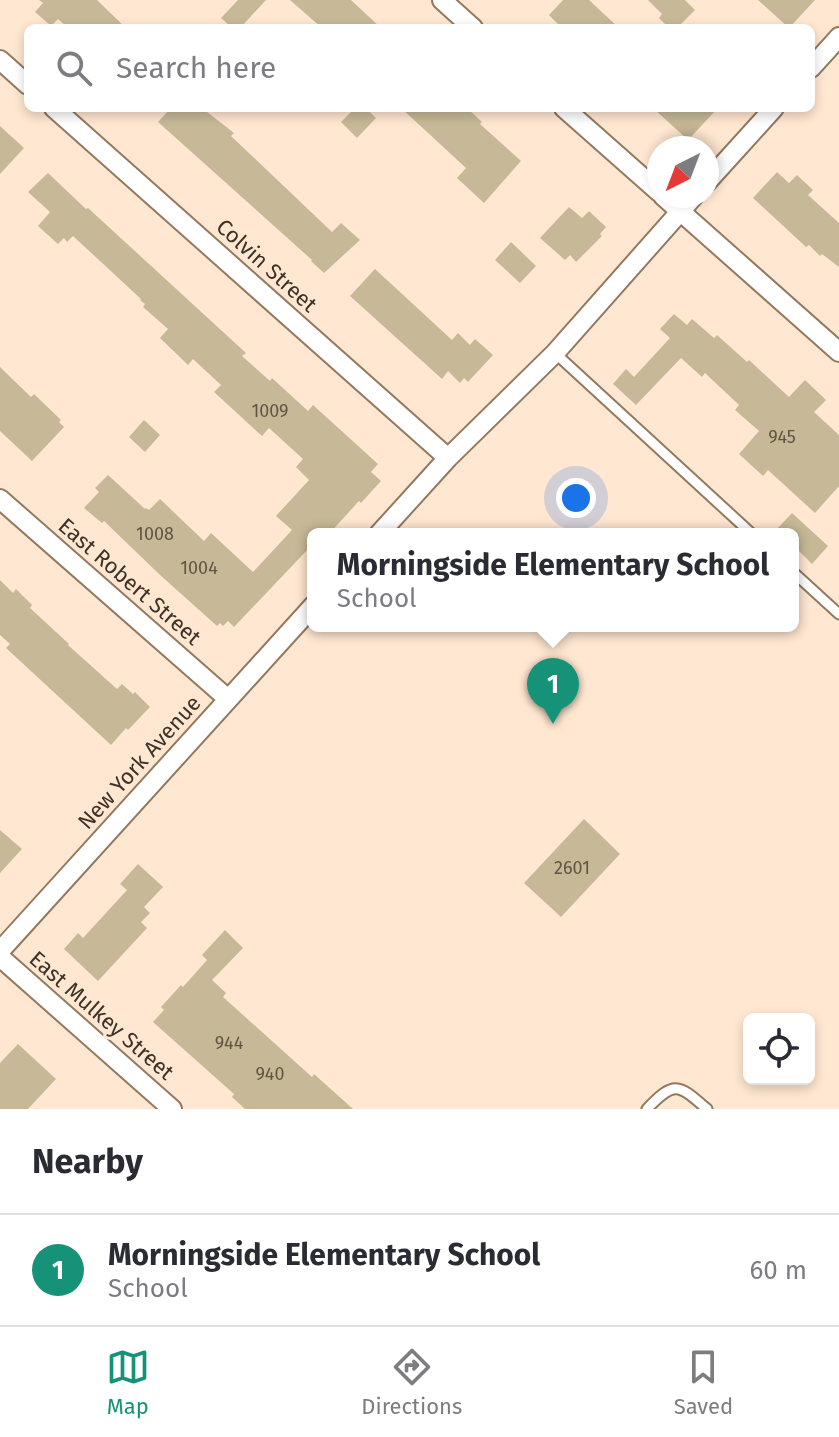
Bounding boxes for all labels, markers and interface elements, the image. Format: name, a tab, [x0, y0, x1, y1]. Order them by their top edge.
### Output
search box	[24, 24, 815, 112]
icon: search	[52, 46, 96, 90]
text: Search here	[116, 50, 276, 86]
north arrow	[647, 136, 719, 208]
street label: Colvin Street	[211, 213, 323, 318]
house number: 1009	[251, 400, 289, 422]
house number: 945	[768, 426, 796, 448]
your location	[556, 478, 596, 518]
street label: East Robert Street	[53, 512, 207, 651]
house number: 1008	[136, 523, 174, 545]
popup	[307, 528, 799, 632]
text: Morningside Elementary School	[337, 547, 769, 583]
house number: 1004	[180, 557, 218, 579]
text: School	[337, 583, 417, 614]
pin: 1	[527, 658, 579, 724]
street label: New York Avenue	[72, 690, 207, 835]
house number: 2601	[554, 857, 590, 879]
street label: East Mulkey Street	[24, 945, 180, 1086]
map controls	[743, 1013, 815, 1085]
button: locate	[743, 1013, 815, 1085]
house number: 944	[215, 1032, 244, 1054]
house number: 940	[256, 1063, 284, 1085]
text: Nearby	[32, 1141, 143, 1182]
text: Morningside Elementary School	[108, 1237, 540, 1273]
text: 1	[52, 1255, 64, 1286]
text: 60 m	[749, 1255, 807, 1286]
text: School	[108, 1273, 188, 1304]
tab: Map	[106, 1345, 150, 1420]
tab: Directions	[361, 1345, 462, 1420]
tab: Saved	[674, 1345, 733, 1420]

